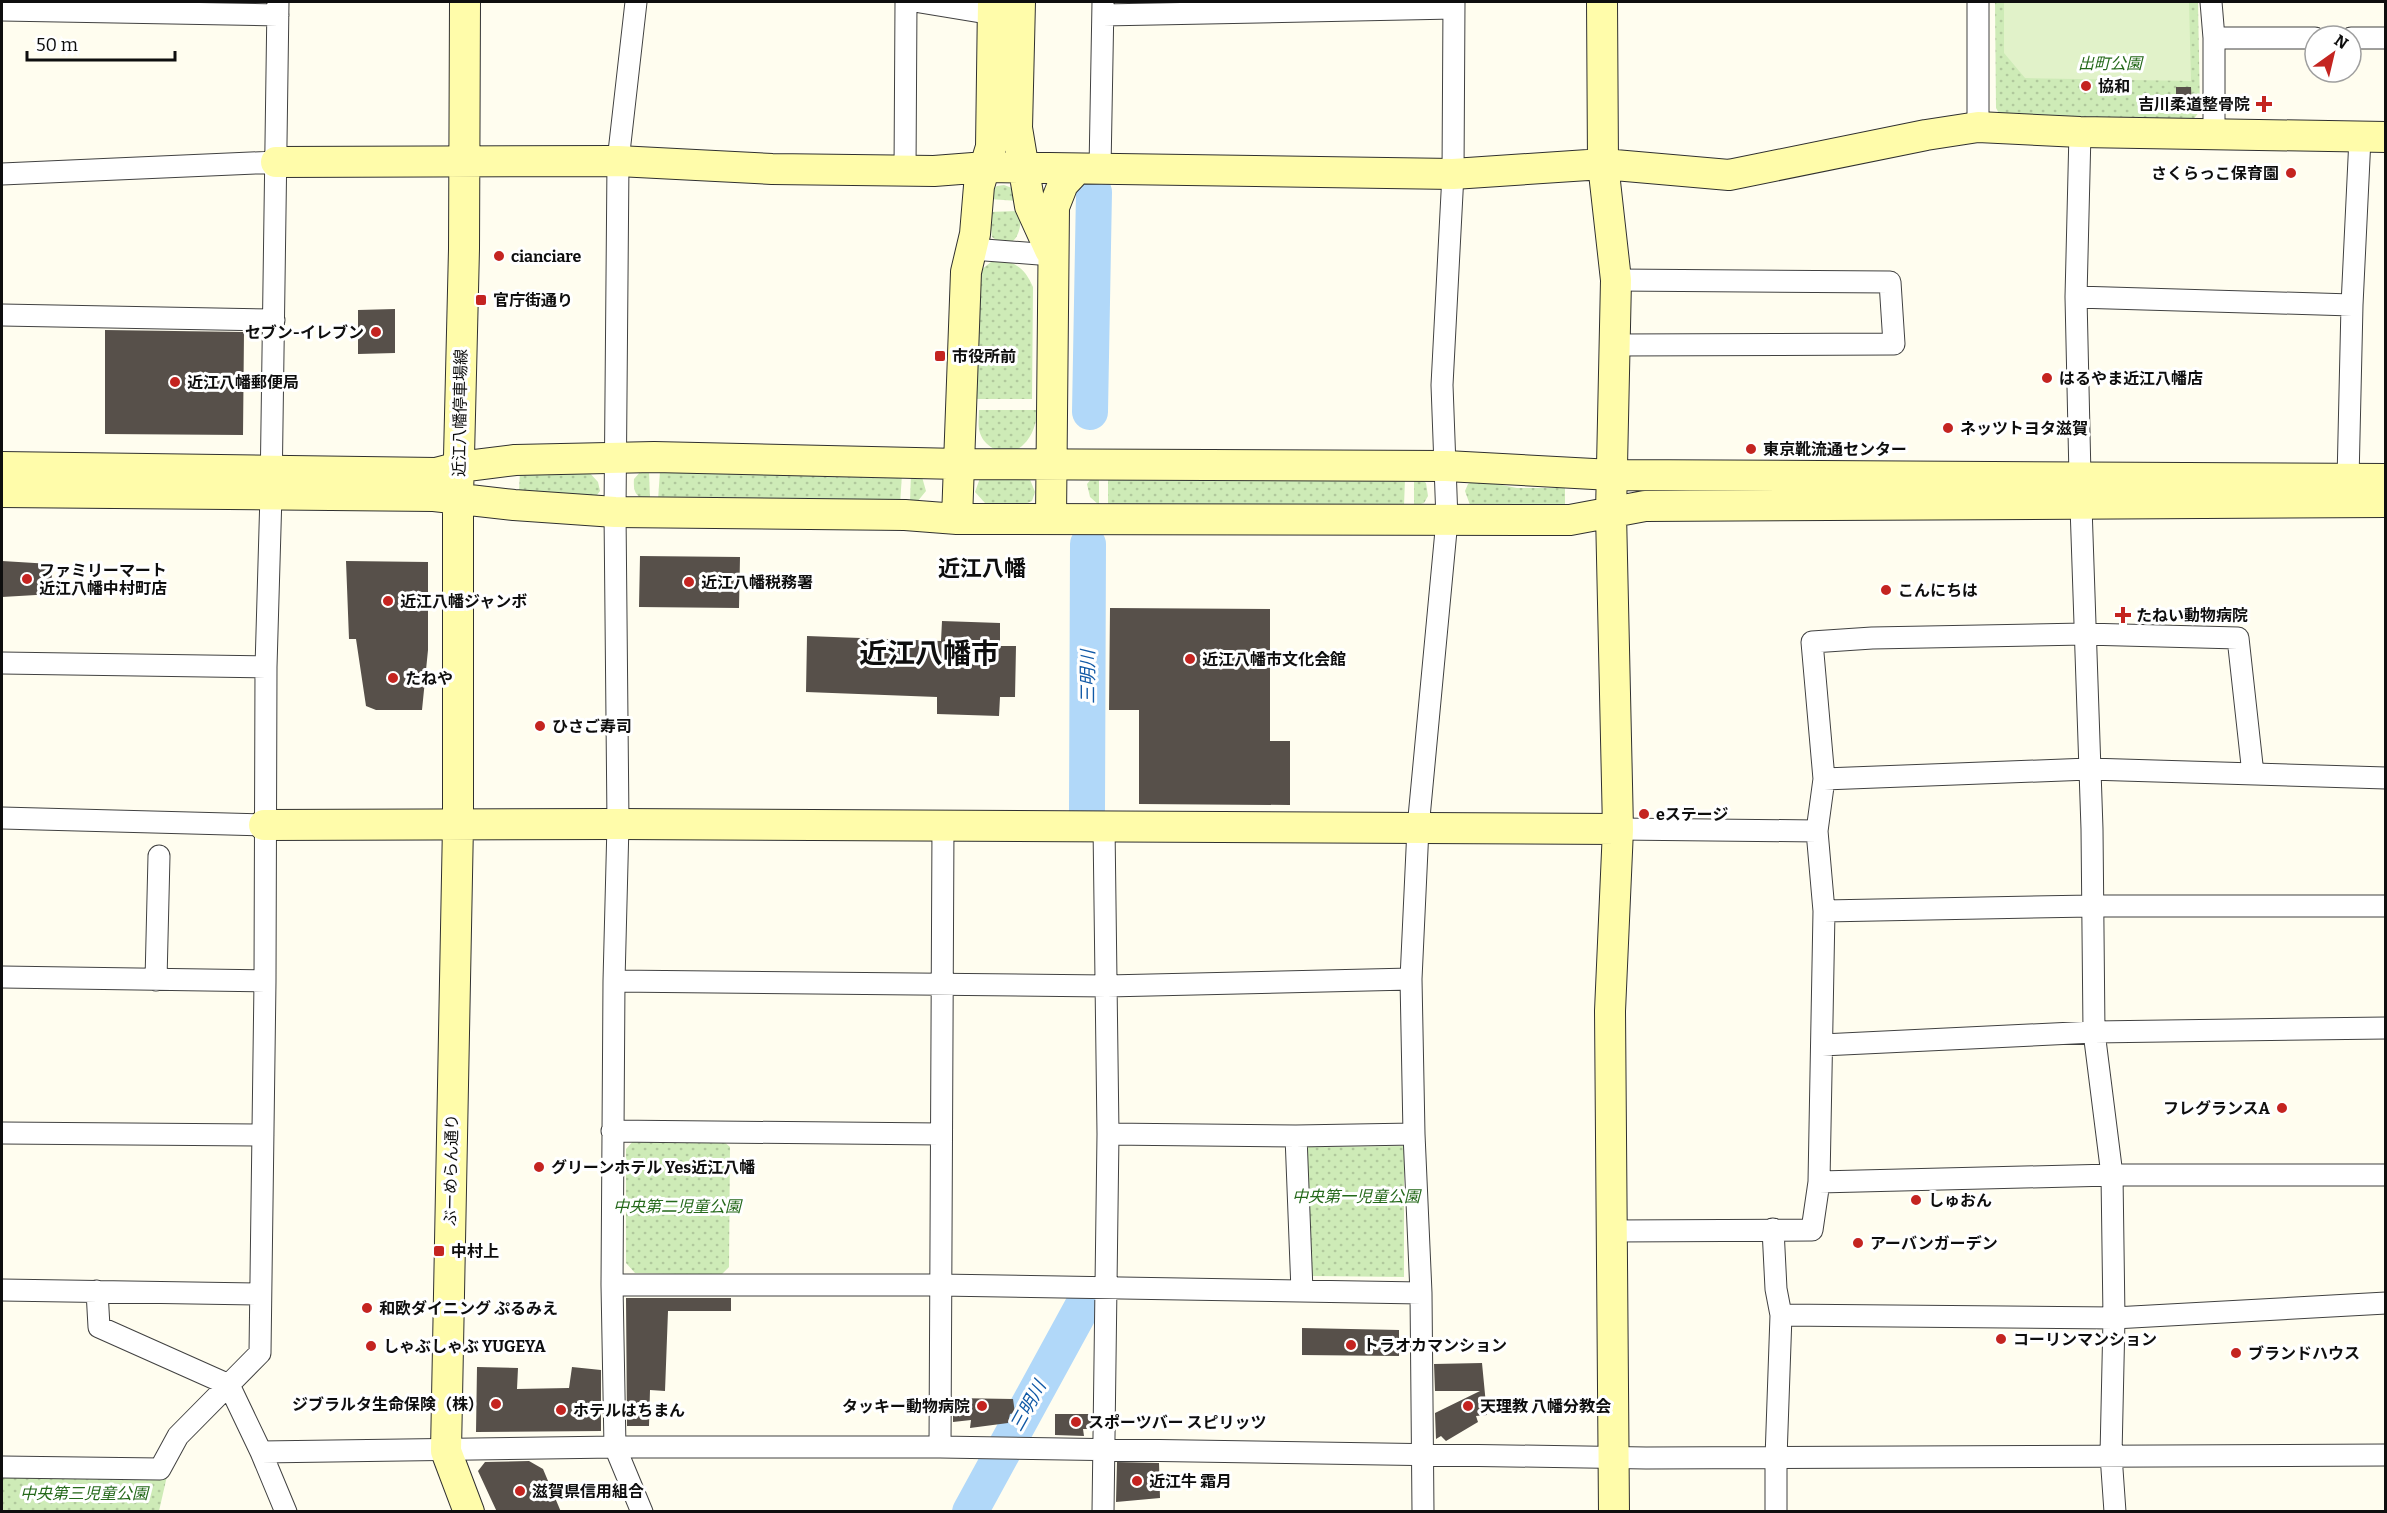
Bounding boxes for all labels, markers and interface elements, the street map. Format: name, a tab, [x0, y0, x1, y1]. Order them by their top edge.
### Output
scale bar	[27, 24, 176, 62]
north arrow	[2303, 24, 2363, 84]
text: N	[2331, 31, 2352, 53]
text: 50 m	[36, 34, 78, 56]
park label: 出町公園	[2078, 54, 2144, 73]
place label: 協和	[2098, 77, 2130, 96]
marker: 協和	[2079, 79, 2093, 93]
place label: 吉川柔道整骨院	[2138, 95, 2250, 114]
marker: 吉川柔道整骨院	[2255, 95, 2273, 113]
place label: さくらっこ保育園	[2151, 164, 2279, 183]
marker: さくらっこ保育園	[2284, 166, 2298, 180]
place label: cianciare	[511, 247, 582, 266]
marker: cianciare	[492, 249, 506, 263]
place label: 官庁街通り	[493, 291, 573, 310]
marker: 官庁街通り	[474, 293, 488, 307]
place label: セブン-イレブン	[245, 323, 364, 342]
marker: セブン-イレブン	[369, 325, 383, 339]
place label: 市役所前	[952, 347, 1016, 366]
street label: 近江八幡停車場線	[449, 349, 471, 477]
marker: 市役所前	[933, 349, 947, 363]
place label: はるやま近江八幡店	[2059, 369, 2203, 388]
marker: はるやま近江八幡店	[2040, 371, 2054, 385]
place label: 近江八幡郵便局	[187, 373, 299, 392]
marker: 近江八幡郵便局	[168, 375, 182, 389]
place label: ネッツトヨタ滋賀	[1960, 419, 2088, 438]
marker: ネッツトヨタ滋賀	[1941, 421, 1955, 435]
place label: 東京靴流通センター	[1763, 440, 1907, 459]
marker: 東京靴流通センター	[1744, 442, 1758, 456]
district label: 近江八幡	[938, 555, 1026, 582]
place label: ファミリーマート 近江八幡中村町店	[39, 561, 167, 598]
marker: ファミリーマート 近江八幡中村町店	[20, 572, 34, 586]
place label: 近江八幡税務署	[701, 573, 813, 592]
marker: 近江八幡税務署	[682, 575, 696, 589]
place label: こんにちは	[1898, 581, 1978, 600]
marker: こんにちは	[1879, 583, 1893, 597]
place label: 近江八幡ジャンボ	[400, 592, 527, 611]
marker: 近江八幡ジャンボ	[381, 594, 395, 608]
marker: たねい動物病院	[2114, 606, 2132, 624]
place label: たねい動物病院	[2136, 606, 2248, 625]
district label: 近江八幡市	[859, 637, 999, 670]
water label: 三明川	[1077, 648, 1099, 704]
place label: 近江八幡市文化会館	[1202, 650, 1346, 669]
marker: 近江八幡市文化会館	[1183, 652, 1197, 666]
place label: たねや	[405, 669, 453, 688]
marker: たねや	[386, 671, 400, 685]
place label: ひさご寿司	[552, 717, 632, 736]
marker: ひさご寿司	[533, 719, 547, 733]
place label: eステージ	[1656, 805, 1728, 824]
marker: eステージ	[1637, 807, 1651, 821]
place label: フレグランスA	[2163, 1099, 2271, 1118]
marker: フレグランスA	[2275, 1101, 2289, 1115]
street label: ぶーめらん通り	[441, 1114, 461, 1226]
place label: グリーンホテル Yes近江八幡	[551, 1158, 755, 1177]
marker: グリーンホテル Yes近江八幡	[532, 1160, 546, 1174]
park label: 中央第一児童公園	[1292, 1187, 1422, 1206]
place label: しゅおん	[1928, 1191, 1992, 1210]
marker: しゅおん	[1909, 1193, 1923, 1207]
park label: 中央第二児童公園	[613, 1197, 743, 1216]
place label: アーバンガーデン	[1870, 1234, 1998, 1253]
marker: アーバンガーデン	[1851, 1236, 1865, 1250]
place label: 中村上	[451, 1242, 499, 1261]
marker: 中村上	[432, 1244, 446, 1258]
place label: 和欧ダイニング ぷるみえ	[379, 1299, 558, 1318]
marker: 和欧ダイニング ぷるみえ	[360, 1301, 374, 1315]
place label: コーリンマンション	[2013, 1330, 2157, 1349]
marker: コーリンマンション	[1994, 1332, 2008, 1346]
place label: トラオカマンション	[1363, 1336, 1507, 1355]
place label: しゃぶしゃぶ YUGEYA	[383, 1337, 546, 1356]
marker: トラオカマンション	[1344, 1338, 1358, 1352]
marker: しゃぶしゃぶ YUGEYA	[364, 1339, 378, 1353]
place label: ブランドハウス	[2248, 1344, 2360, 1363]
marker: ブランドハウス	[2229, 1346, 2243, 1360]
water label: 三明川	[1005, 1375, 1052, 1435]
place label: ジブラルタ生命保険（株）	[292, 1395, 484, 1414]
marker: ジブラルタ生命保険（株）	[489, 1397, 503, 1411]
place label: タッキー動物病院	[842, 1397, 970, 1416]
place label: 天理教 八幡分教会	[1480, 1397, 1611, 1416]
marker: タッキー動物病院	[975, 1399, 989, 1413]
marker: 天理教 八幡分教会	[1461, 1399, 1475, 1413]
place label: ホテルはちまん	[573, 1401, 685, 1420]
marker: ホテルはちまん	[554, 1403, 568, 1417]
place label: スポーツバー スピリッツ	[1088, 1413, 1267, 1432]
marker: スポーツバー スピリッツ	[1069, 1415, 1083, 1429]
place label: 近江牛 霜月	[1149, 1472, 1232, 1491]
marker: 近江牛 霜月	[1130, 1474, 1144, 1488]
place label: 滋賀県信用組合	[532, 1482, 644, 1501]
park label: 中央第三児童公園	[20, 1484, 150, 1503]
marker: 滋賀県信用組合	[513, 1484, 527, 1498]

